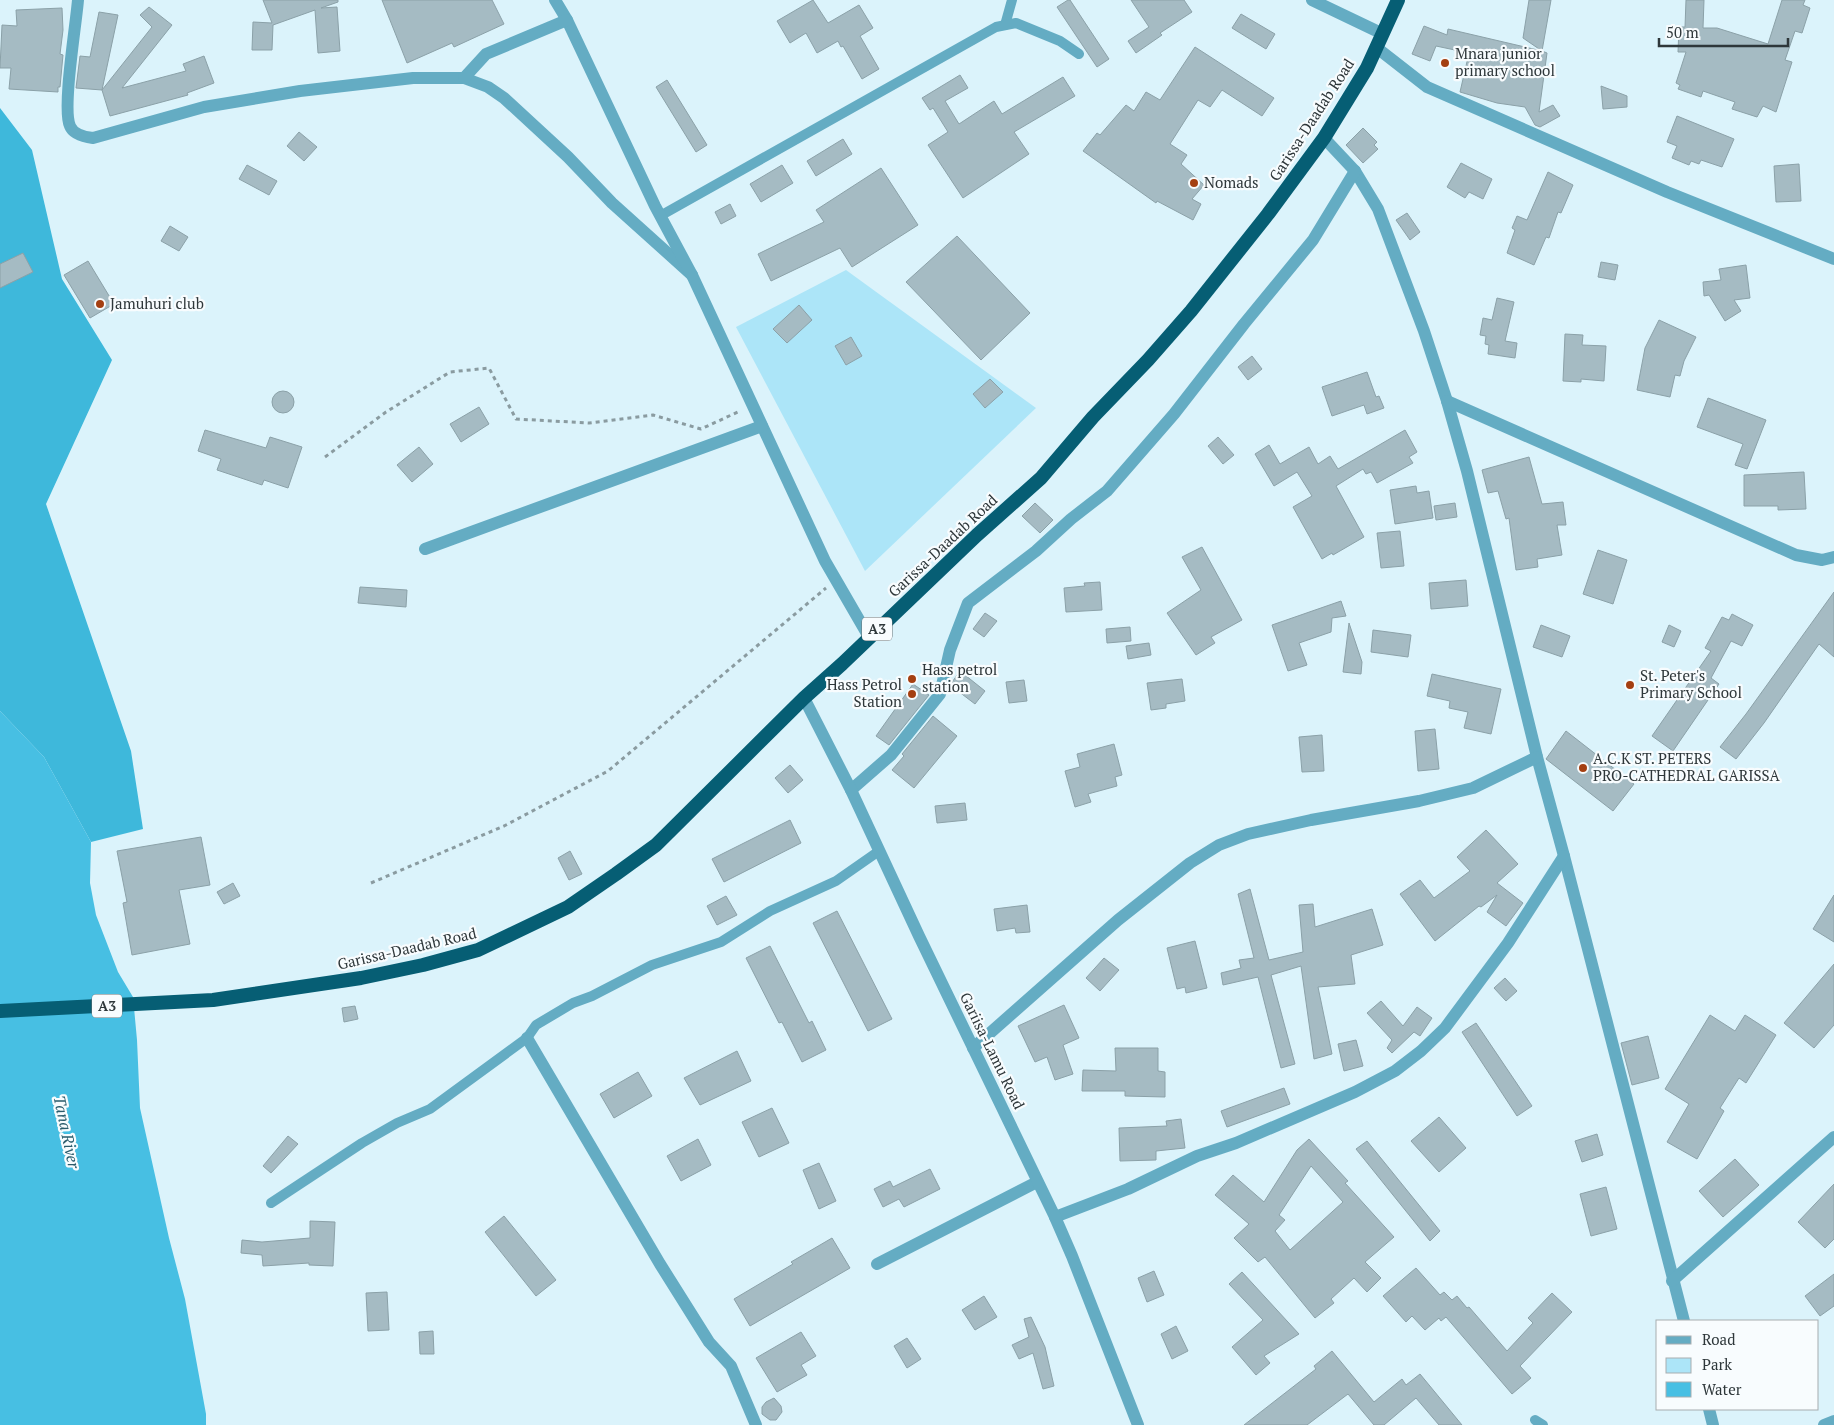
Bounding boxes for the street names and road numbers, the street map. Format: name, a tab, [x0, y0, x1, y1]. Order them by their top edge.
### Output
street label: Garissa-Daadab Road	[1264, 54, 1358, 184]
street label: Garissa-Daadab Road	[884, 490, 1001, 601]
road number: A3	[862, 618, 892, 640]
street label: Garissa-Daadab Road	[335, 922, 478, 974]
street label: Gariisa-Lamu Road	[956, 989, 1030, 1112]
road number: A3	[92, 994, 122, 1018]

